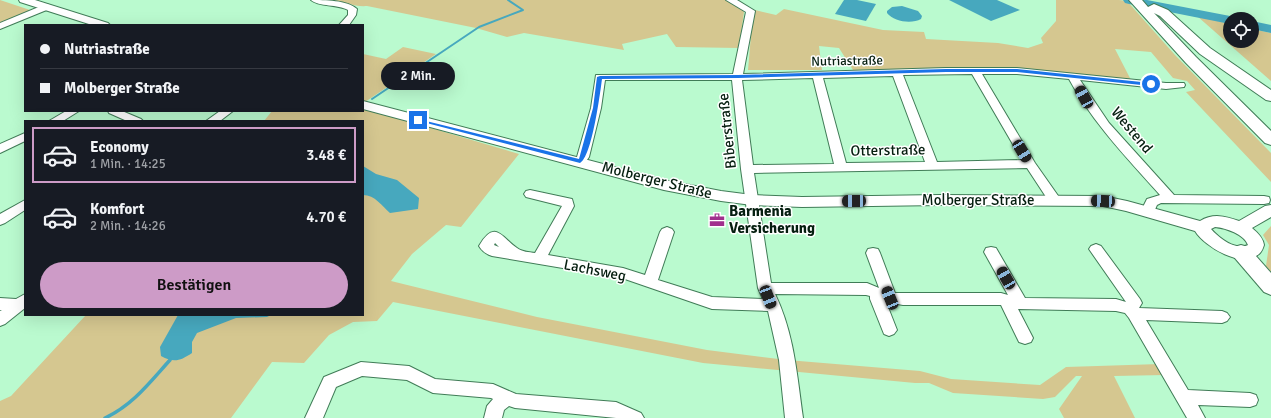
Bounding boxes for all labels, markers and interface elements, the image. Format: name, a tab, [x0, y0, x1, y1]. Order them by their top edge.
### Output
map controls	[1223, 12, 1259, 48]
button: locate	[1223, 12, 1259, 48]
text: Nutriastraße	[64, 40, 150, 58]
street label: Nutriastraße	[811, 52, 883, 70]
callout: 2 Min.	[381, 62, 455, 90]
text: 2 Min.	[401, 68, 435, 84]
route start	[1142, 75, 1160, 93]
text: Molberger Straße	[64, 79, 180, 97]
car	[1073, 84, 1095, 110]
street label: Biberstraße	[714, 92, 740, 170]
street label: Westend	[1107, 103, 1157, 157]
route end	[409, 111, 427, 129]
icon: car	[42, 137, 78, 173]
text: Economy	[90, 138, 149, 156]
car	[1011, 138, 1033, 164]
street label: Otterstraße	[850, 140, 926, 160]
text: 3.48 €	[306, 146, 346, 164]
text: 1 Min. · 14:25	[90, 156, 166, 172]
street label: Molberger Straße	[600, 158, 714, 202]
street label: Molberger Straße	[922, 191, 1034, 209]
car	[1091, 194, 1115, 208]
car	[842, 195, 866, 207]
icon: car	[42, 199, 78, 235]
text: Komfort	[90, 200, 144, 218]
place label: Barmenia Versicherung	[729, 202, 815, 237]
text: 4.70 €	[306, 208, 346, 226]
office icon: Barmenia Versicherung	[708, 211, 726, 229]
text: 2 Min. · 14:26	[90, 218, 166, 234]
street label: Lachsweg	[562, 255, 628, 285]
button: Bestätigen	[40, 262, 348, 308]
car	[995, 265, 1017, 291]
car	[758, 284, 778, 310]
car	[880, 285, 900, 311]

